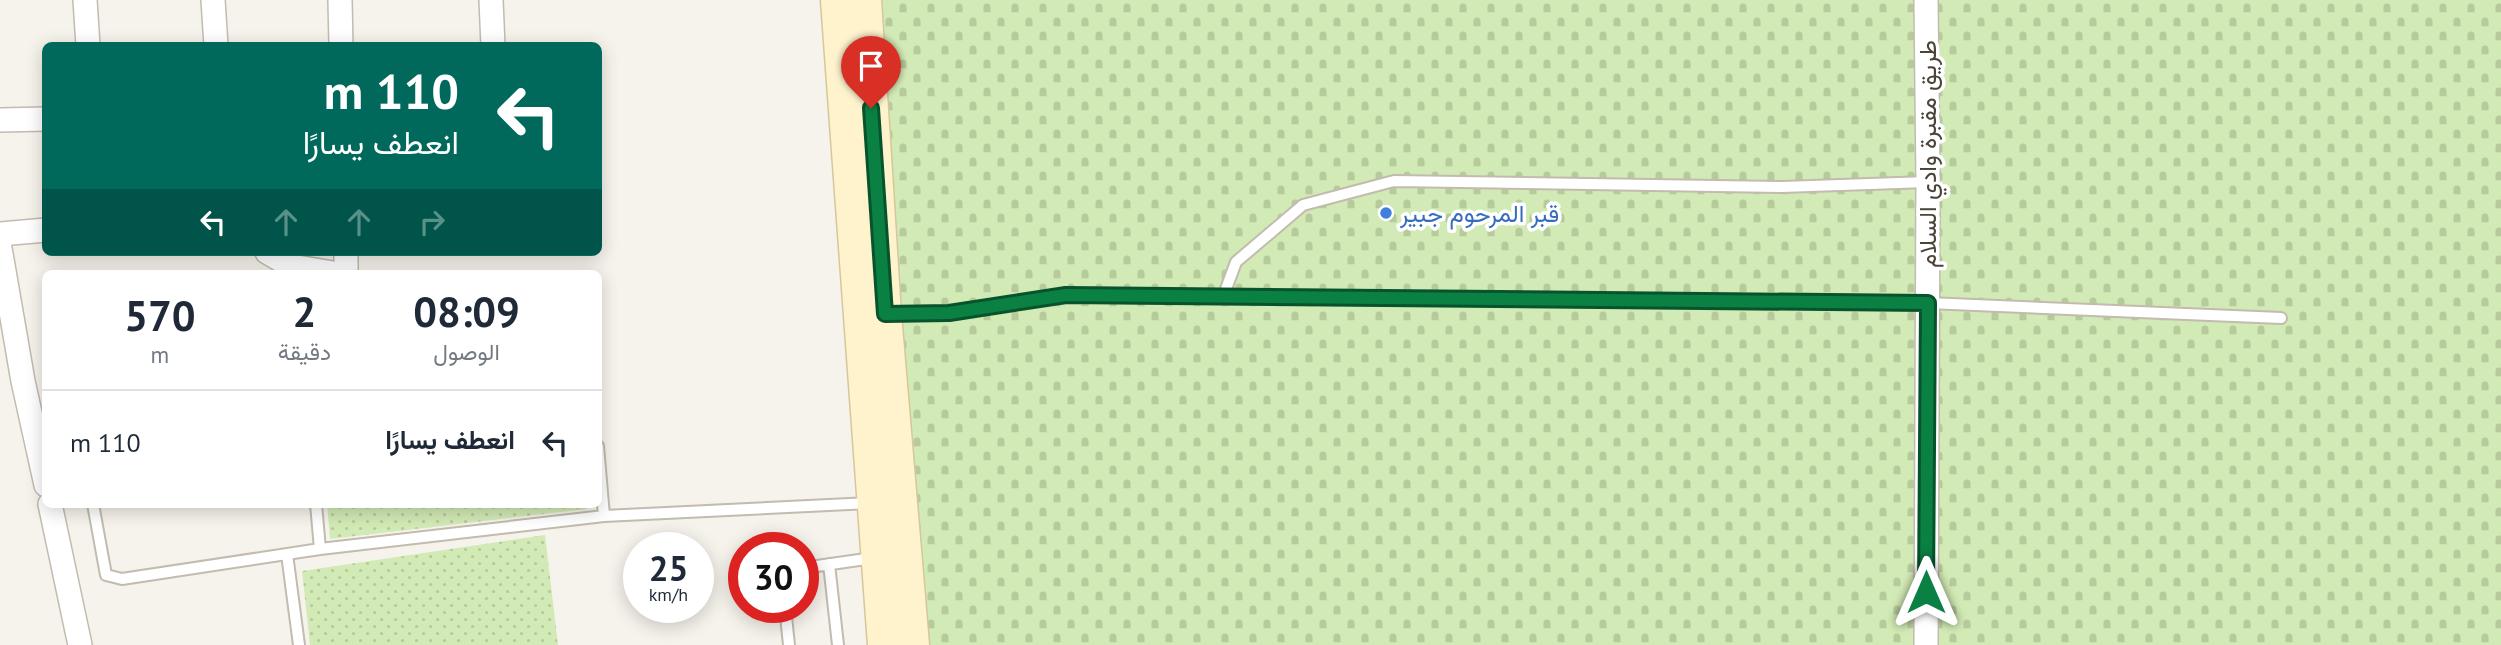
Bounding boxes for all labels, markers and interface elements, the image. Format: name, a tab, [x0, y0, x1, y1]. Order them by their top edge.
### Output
pin	[841, 36, 901, 108]
street label: طريق مقبرة وادي السلام	[1912, 40, 1947, 268]
icon: arrive	[852, 47, 890, 85]
text: 110 m	[324, 59, 459, 123]
icon: left	[483, 70, 574, 161]
text: انعطف يسارًا	[303, 121, 459, 163]
place label: قبر المرحوم جبير	[1399, 198, 1559, 230]
icon: left	[194, 203, 232, 241]
icon: ahead	[267, 203, 305, 241]
icon: ahead	[340, 203, 378, 241]
icon: right	[413, 203, 451, 241]
marker: قبر المرحوم جبير	[1378, 205, 1394, 221]
text: 2	[293, 284, 316, 339]
text: 08:09	[413, 284, 520, 339]
text: 570	[124, 288, 196, 343]
text: دقيقة	[278, 337, 331, 366]
text: الوصول	[433, 337, 500, 366]
text: m	[151, 340, 169, 369]
text: انعطف يسارًا	[385, 423, 515, 456]
icon: left	[536, 424, 574, 462]
text: 110 m	[70, 426, 141, 459]
speed limit sign: 30	[728, 532, 819, 623]
text: 25	[649, 545, 688, 591]
position arrow	[1889, 555, 1963, 629]
text: km/h	[649, 583, 688, 606]

